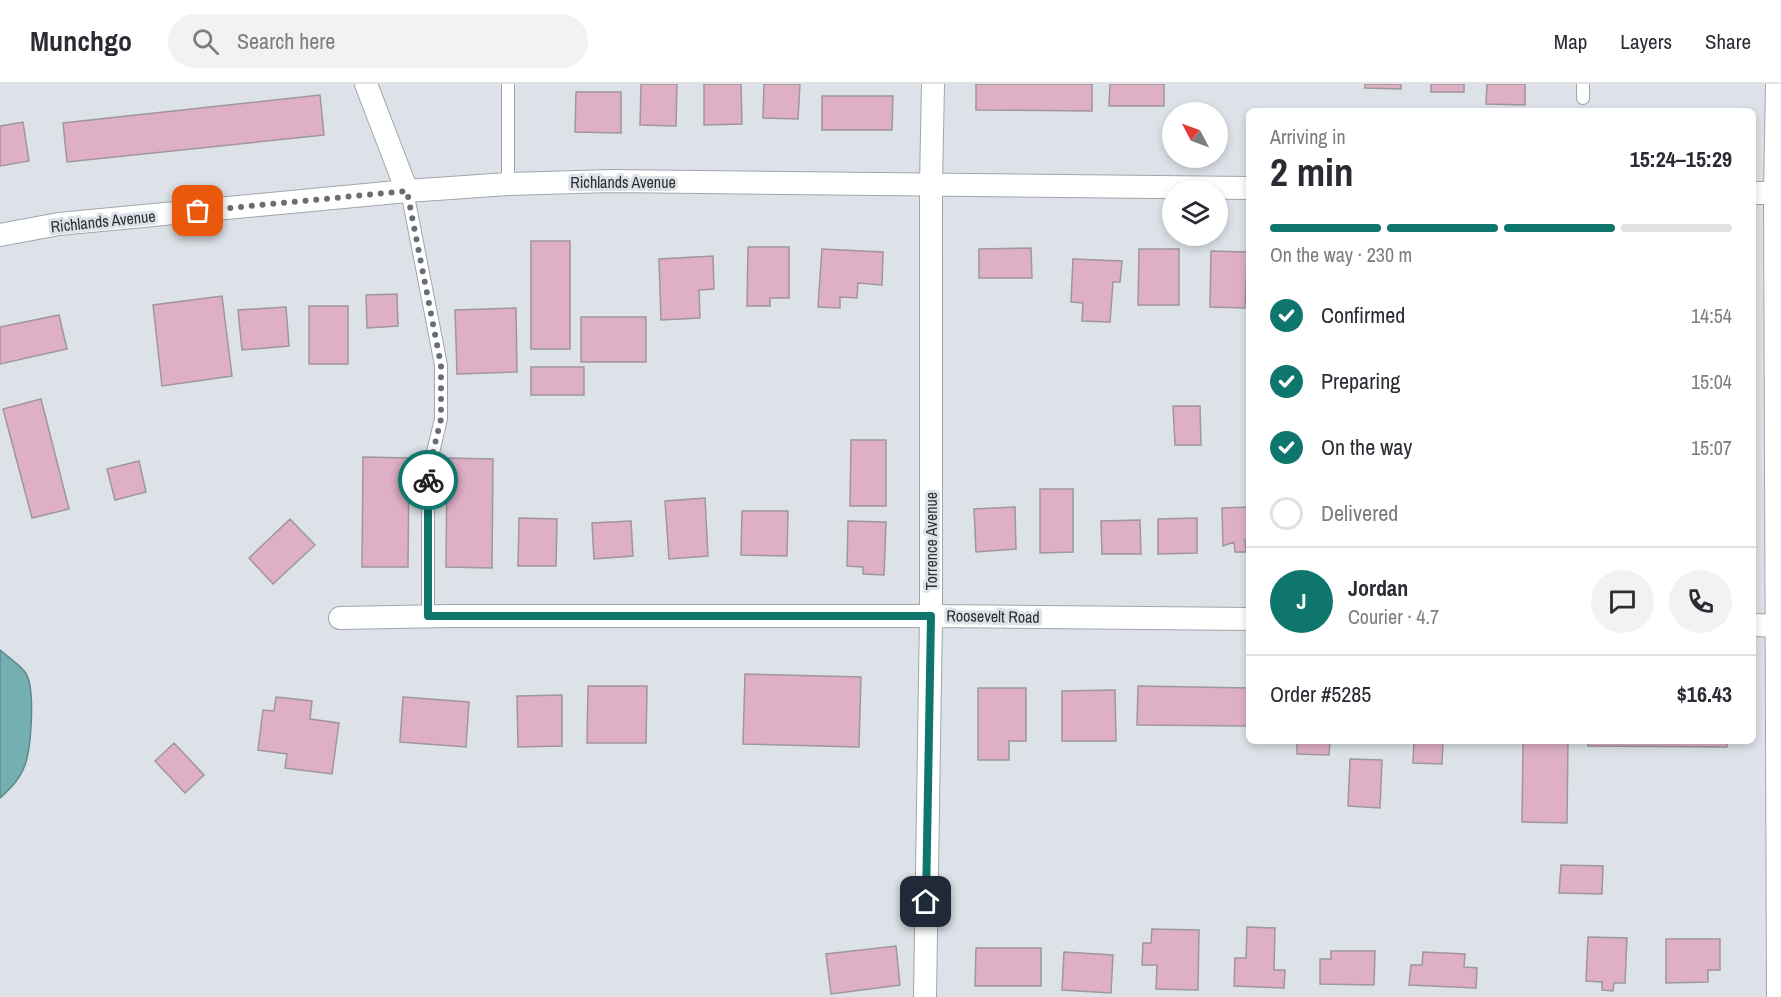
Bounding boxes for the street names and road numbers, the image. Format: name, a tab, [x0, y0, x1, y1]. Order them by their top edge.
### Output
street label: Richlands Avenue	[570, 171, 676, 193]
street label: Richlands Avenue	[49, 205, 157, 237]
street label: Torrence Avenue	[920, 492, 942, 590]
street label: Roosevelt Road	[946, 604, 1040, 628]

